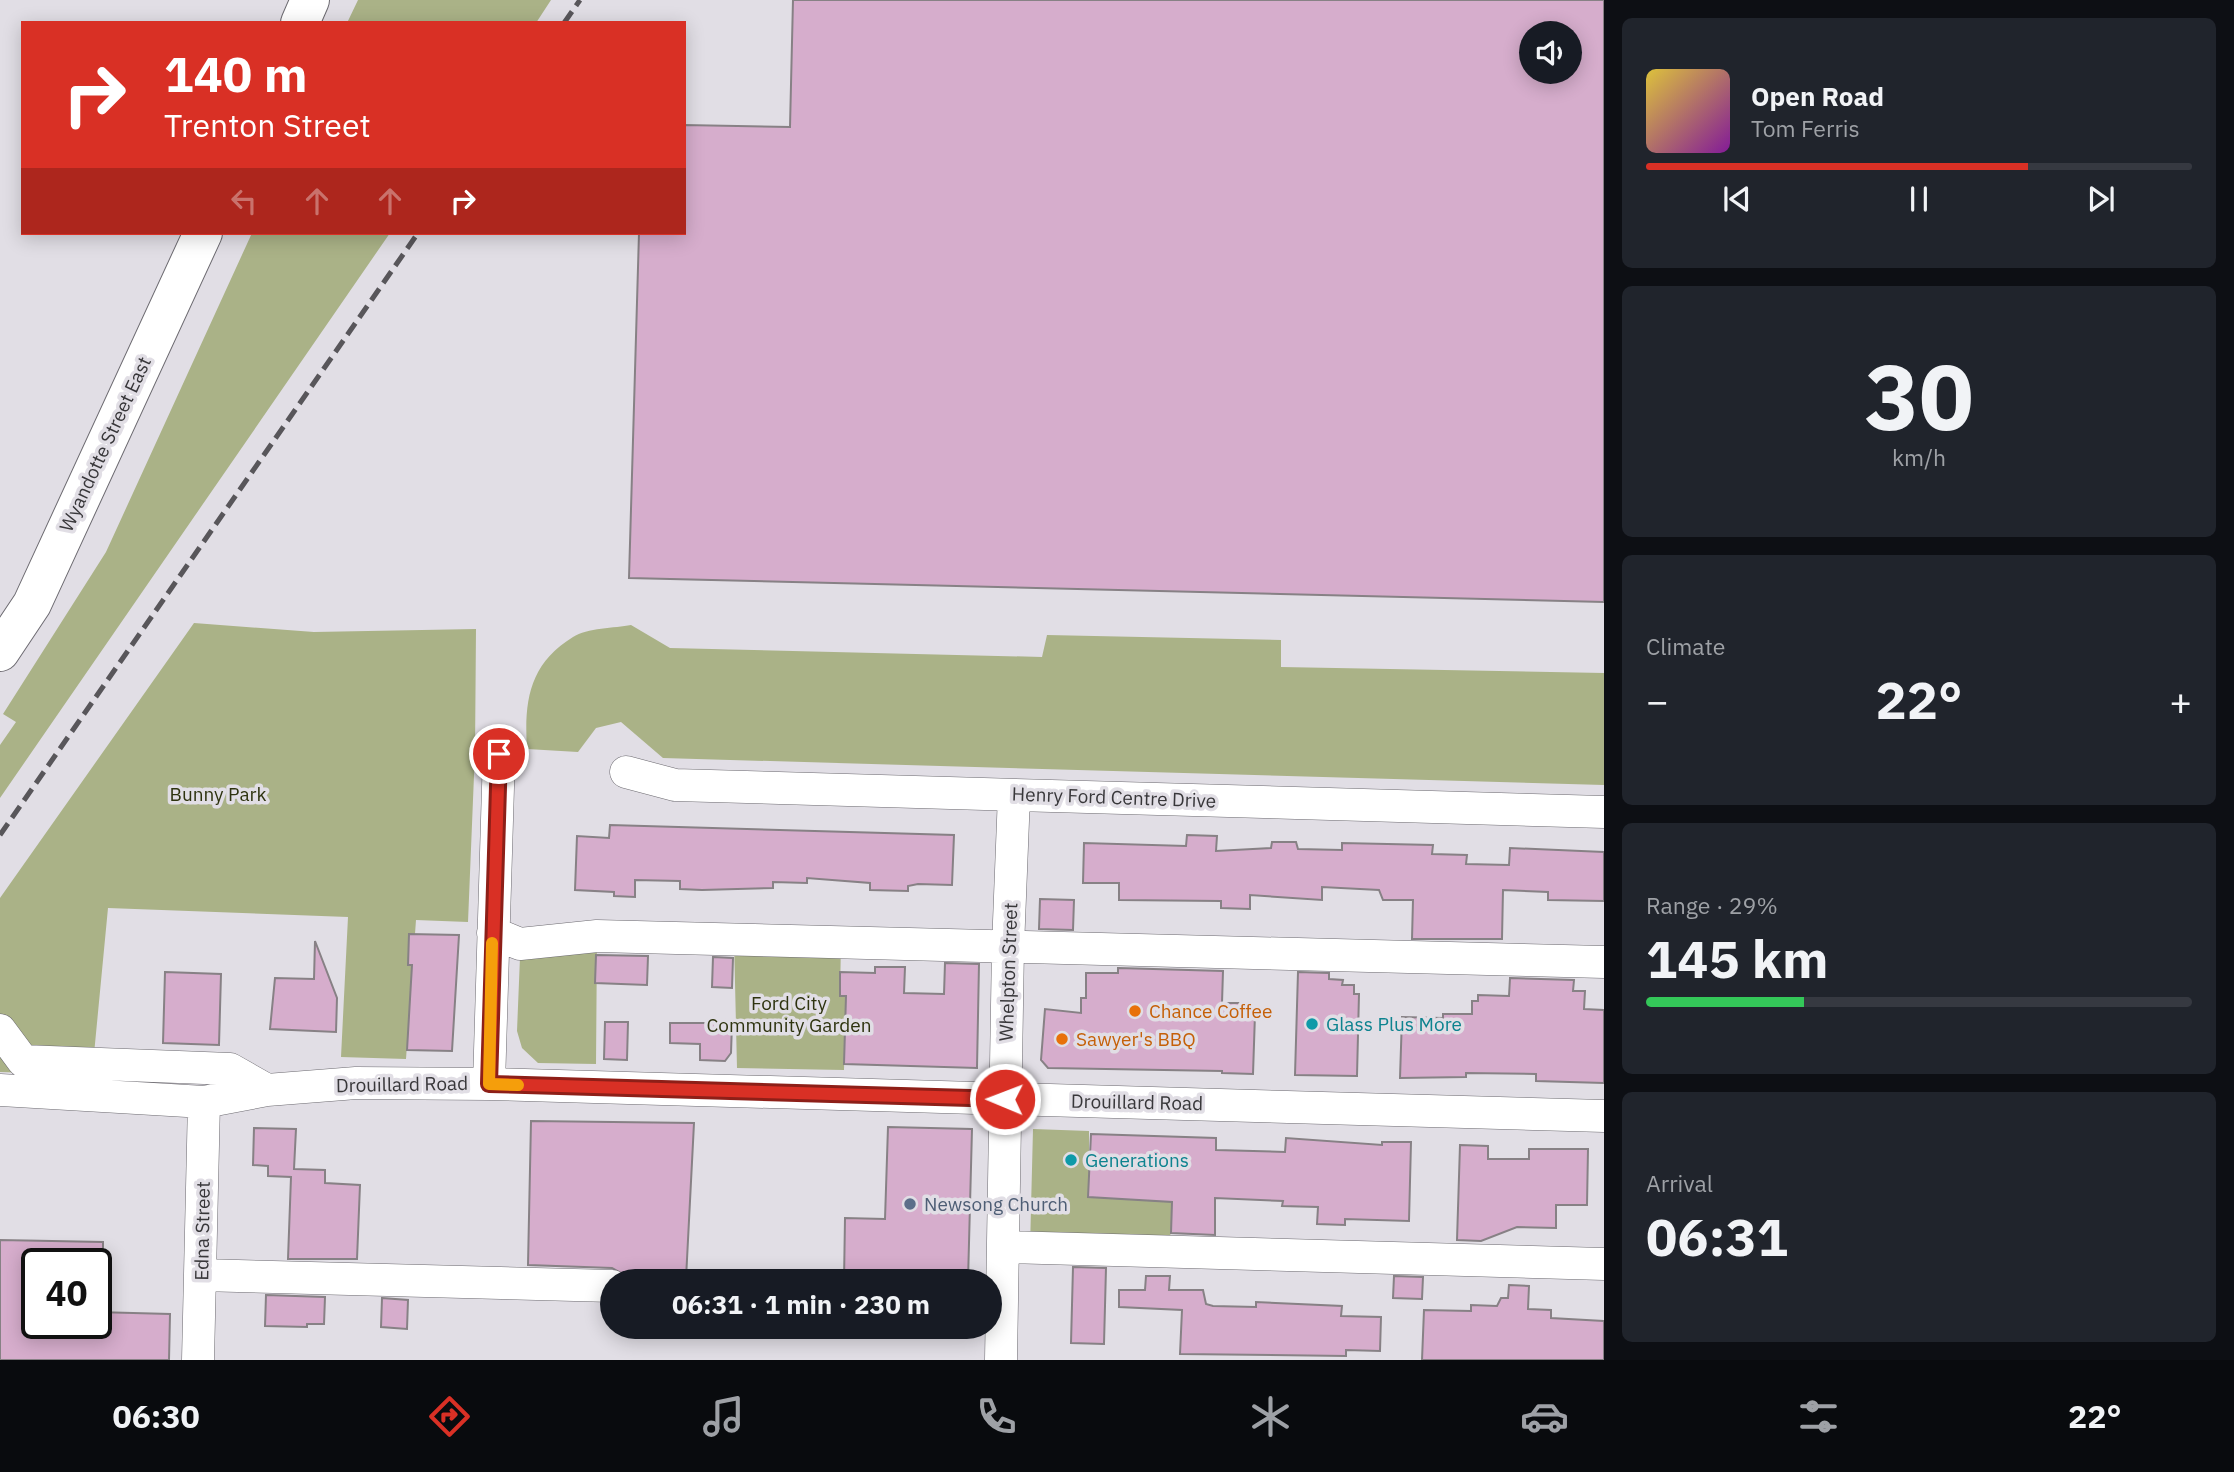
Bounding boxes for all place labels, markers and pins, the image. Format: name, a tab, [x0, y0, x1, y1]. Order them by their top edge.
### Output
pin	[469, 724, 529, 784]
place label: Chance Coffee	[1149, 999, 1272, 1023]
marker: Chance Coffee	[1127, 1003, 1143, 1019]
place label: Glass Plus More	[1326, 1012, 1462, 1036]
marker: Glass Plus More	[1304, 1016, 1320, 1032]
place label: Sawyer's BBQ	[1076, 1027, 1196, 1051]
marker: Sawyer's BBQ	[1054, 1031, 1070, 1047]
place label: Generations	[1085, 1148, 1189, 1172]
marker: Generations	[1063, 1152, 1079, 1168]
place label: Newsong Church	[924, 1192, 1068, 1216]
marker: Newsong Church	[902, 1196, 918, 1212]

